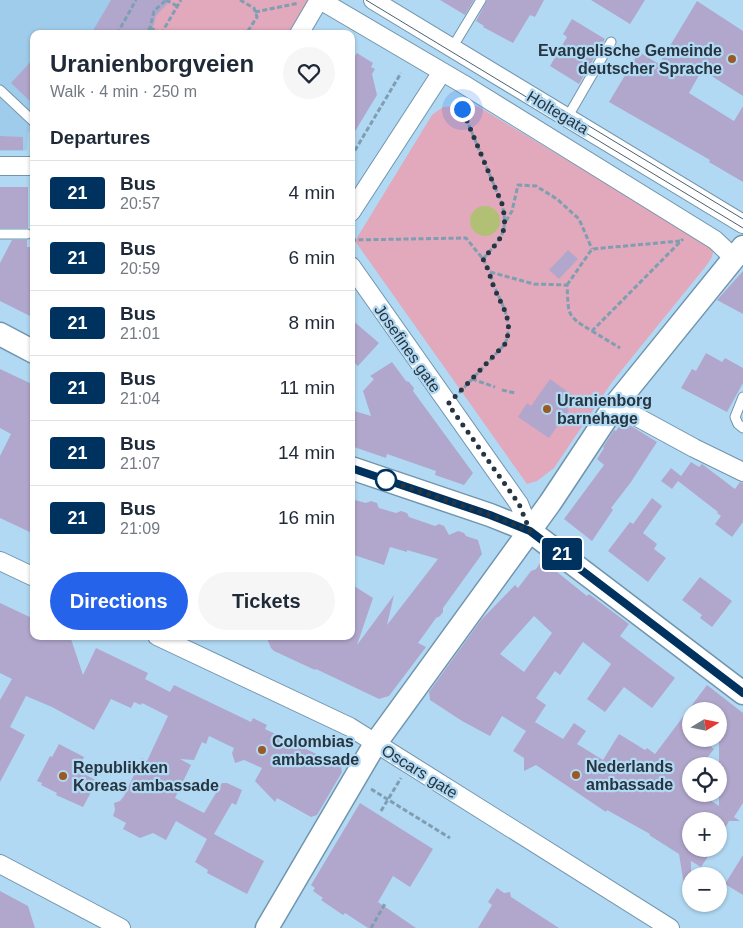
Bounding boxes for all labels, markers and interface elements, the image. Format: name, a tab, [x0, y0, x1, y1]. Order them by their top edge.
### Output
place label: Evangelische Gemeinde deutscher Sprache	[538, 42, 722, 77]
button: heart	[283, 47, 335, 99]
text: Uranienborgveien	[50, 50, 254, 77]
marker: Evangelische Gemeinde deutscher Sprache	[726, 53, 738, 65]
text: Walk · 4 min · 250 m	[50, 83, 197, 100]
street label: Holtegata	[524, 88, 592, 137]
your location	[450, 97, 475, 122]
text: Departures	[50, 127, 150, 148]
text: Bus	[120, 173, 156, 194]
text: 4 min	[289, 182, 335, 203]
text: 21	[67, 183, 88, 203]
text: 20:57	[120, 195, 160, 212]
text: Bus	[120, 238, 156, 259]
text: 6 min	[289, 247, 335, 268]
text: 21	[67, 248, 88, 268]
text: 20:59	[120, 260, 160, 277]
street label: Josefines gate	[371, 301, 444, 396]
text: Bus	[120, 303, 156, 324]
text: 8 min	[289, 312, 335, 333]
text: 21	[67, 313, 88, 333]
text: 21:01	[120, 325, 160, 342]
text: Bus	[120, 368, 156, 389]
text: 11 min	[279, 377, 335, 398]
text: 21	[67, 378, 88, 398]
text: 21:04	[120, 390, 160, 407]
place label: Uranienborg barnehage	[557, 392, 652, 427]
marker: Uranienborg barnehage	[541, 403, 553, 415]
text: Bus	[120, 433, 156, 454]
text: 14 min	[278, 442, 335, 463]
text: 21	[67, 443, 88, 463]
text: 21:07	[120, 455, 160, 472]
unlabelled marker	[375, 469, 397, 491]
text: Bus	[120, 498, 156, 519]
text: 16 min	[278, 507, 335, 528]
text: 21	[67, 508, 88, 528]
text: 21:09	[120, 520, 160, 537]
line badge: 21	[540, 538, 584, 570]
text: 21	[552, 544, 572, 564]
button: Directions	[50, 572, 188, 630]
button: Tickets	[198, 572, 335, 630]
north arrow	[682, 702, 728, 748]
map controls	[682, 702, 727, 912]
place label: Colombias ambassade	[272, 733, 359, 768]
street label: Oscars gate	[379, 741, 461, 802]
marker: Colombias ambassade	[256, 744, 268, 756]
button: locate	[682, 757, 727, 802]
place label: Nederlands ambassade	[586, 758, 673, 793]
place label: Republikken Koreas ambassade	[73, 759, 219, 794]
marker: Nederlands ambassade	[570, 769, 582, 781]
marker: Republikken Koreas ambassade	[57, 770, 69, 782]
button: +	[682, 812, 727, 857]
button: −	[682, 867, 727, 912]

